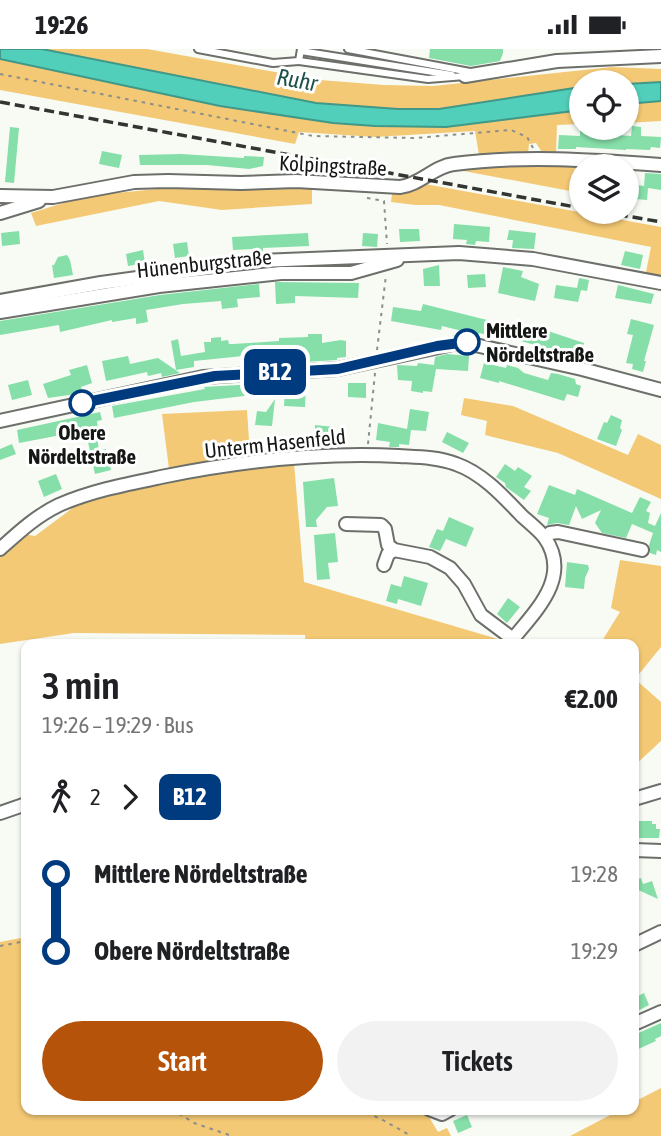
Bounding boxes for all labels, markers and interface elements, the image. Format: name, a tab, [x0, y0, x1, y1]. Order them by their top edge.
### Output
text: 19:26	[35, 10, 89, 40]
water label: Ruhr	[275, 64, 320, 97]
map controls	[569, 70, 639, 224]
button: locate	[569, 70, 639, 140]
street label: Kolpingstraße	[279, 150, 387, 180]
button: layers	[569, 154, 639, 224]
street label: Hünenburgstraße	[135, 244, 273, 282]
place label: Mittlere Nördeltstraße	[486, 318, 594, 366]
marker: Mittlere Nördeltstraße	[454, 329, 480, 355]
line badge: B12	[235, 349, 315, 395]
text: B12	[258, 358, 292, 385]
marker: Obere Nördeltstraße	[69, 390, 95, 416]
place label: Obere Nördeltstraße	[28, 420, 136, 468]
street label: Unterm Hasenfeld	[203, 424, 347, 462]
text: 3 min	[42, 664, 120, 707]
text: €2.00	[565, 684, 618, 714]
text: 19:26 – 19:29 · Bus	[42, 712, 194, 738]
icon: walk	[42, 778, 80, 816]
icon: forward	[111, 778, 149, 816]
text: B12	[173, 783, 207, 810]
text: 2	[90, 784, 101, 810]
text: Mittlere Nördeltstraße	[94, 859, 308, 889]
text: 19:28	[571, 861, 618, 887]
text: Obere Nördeltstraße	[94, 936, 290, 966]
text: 19:29	[571, 938, 618, 964]
button: Start	[42, 1021, 323, 1101]
button: Tickets	[337, 1021, 618, 1101]

